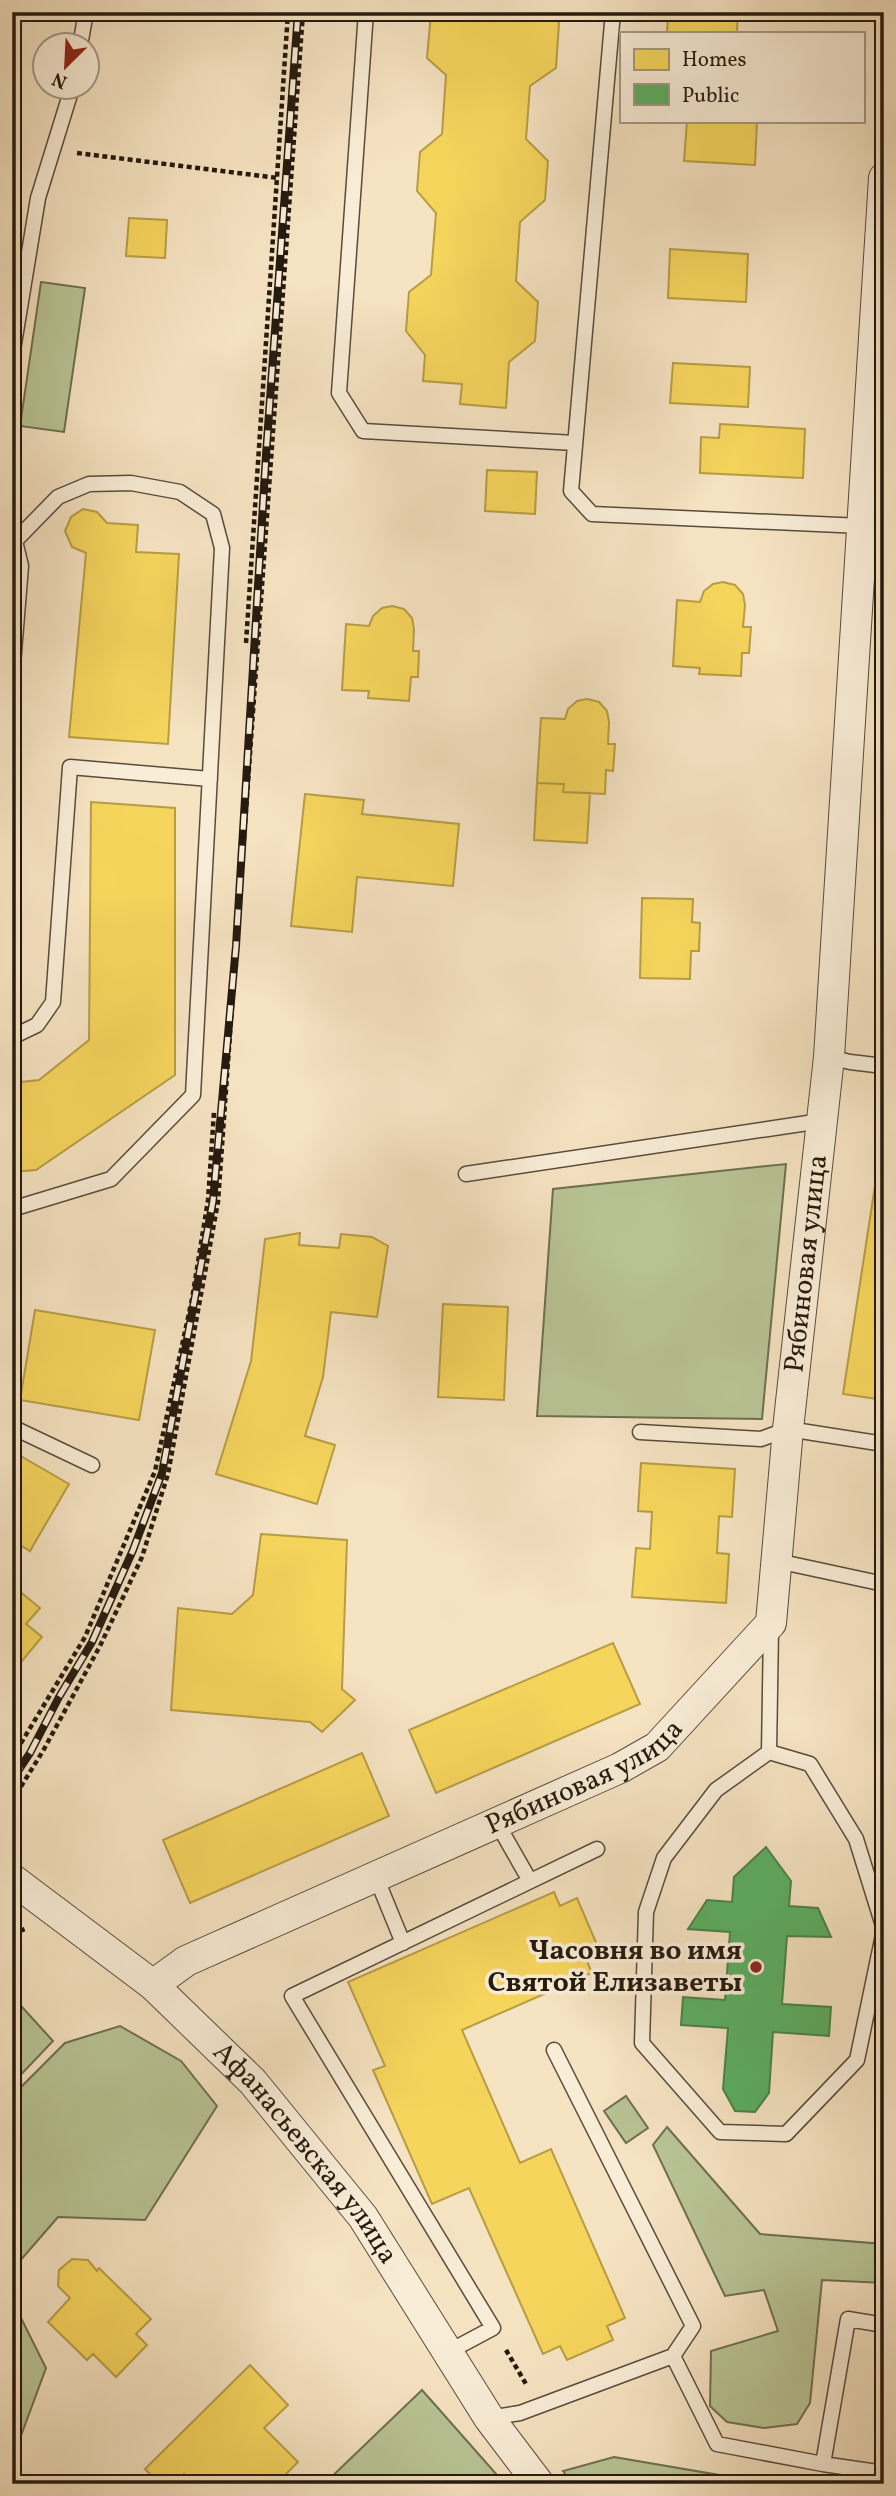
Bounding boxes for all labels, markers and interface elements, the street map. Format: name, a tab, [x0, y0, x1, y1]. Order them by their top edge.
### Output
north arrow	[32, 32, 102, 102]
legend	[620, 32, 864, 122]
text: Homes	[682, 46, 747, 75]
text: N	[48, 65, 71, 94]
text: Public	[682, 82, 739, 111]
street label: Рябиновая улица	[775, 1153, 838, 1374]
street label: Рябиновая улица	[479, 1711, 692, 1845]
place label: Часовня во имя Святой Елизаветы	[487, 1932, 742, 2003]
marker: Часовня во имя Святой Елизаветы	[748, 1959, 764, 1975]
street label: Афанасьевская улица	[204, 2033, 407, 2272]

